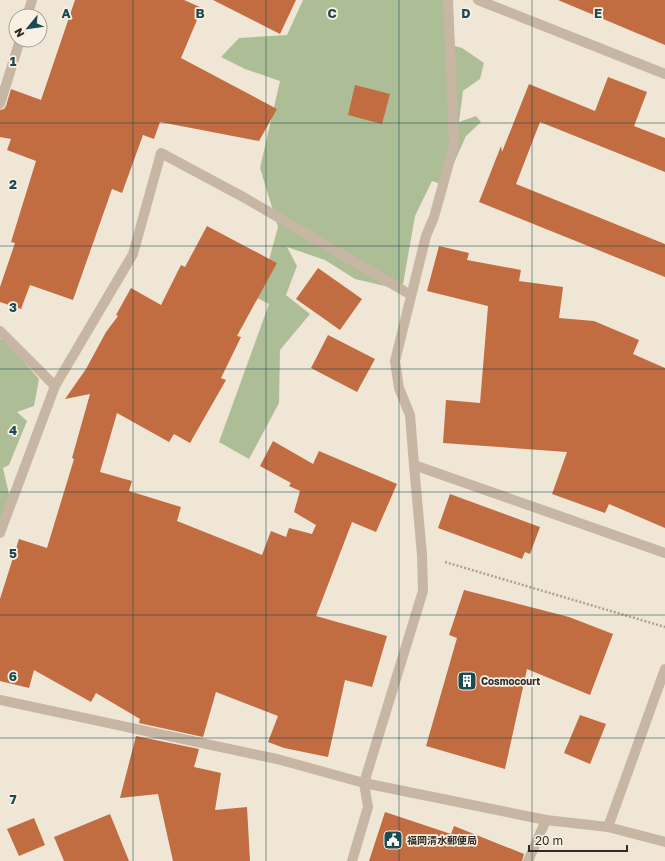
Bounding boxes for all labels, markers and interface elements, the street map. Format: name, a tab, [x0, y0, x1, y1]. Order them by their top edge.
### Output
text: A	[61, 5, 71, 21]
text: B	[195, 5, 205, 21]
text: C	[327, 5, 337, 21]
text: D	[461, 5, 471, 21]
text: E	[594, 5, 602, 21]
north arrow	[8, 8, 48, 48]
text: N	[11, 26, 27, 40]
text: 1	[10, 53, 17, 69]
text: 2	[9, 176, 17, 192]
text: 3	[9, 299, 17, 315]
text: 4	[9, 422, 17, 438]
text: 5	[9, 545, 17, 561]
text: 6	[9, 668, 17, 684]
building icon: Cosmocourt	[456, 670, 478, 692]
place label: Cosmocourt	[481, 675, 540, 687]
text: 7	[9, 791, 17, 807]
scale bar	[529, 827, 627, 853]
public building icon: 福岡清水郵便局	[382, 829, 404, 851]
text: 20 m	[535, 833, 563, 848]
place label: 福岡清水郵便局	[407, 834, 477, 846]

